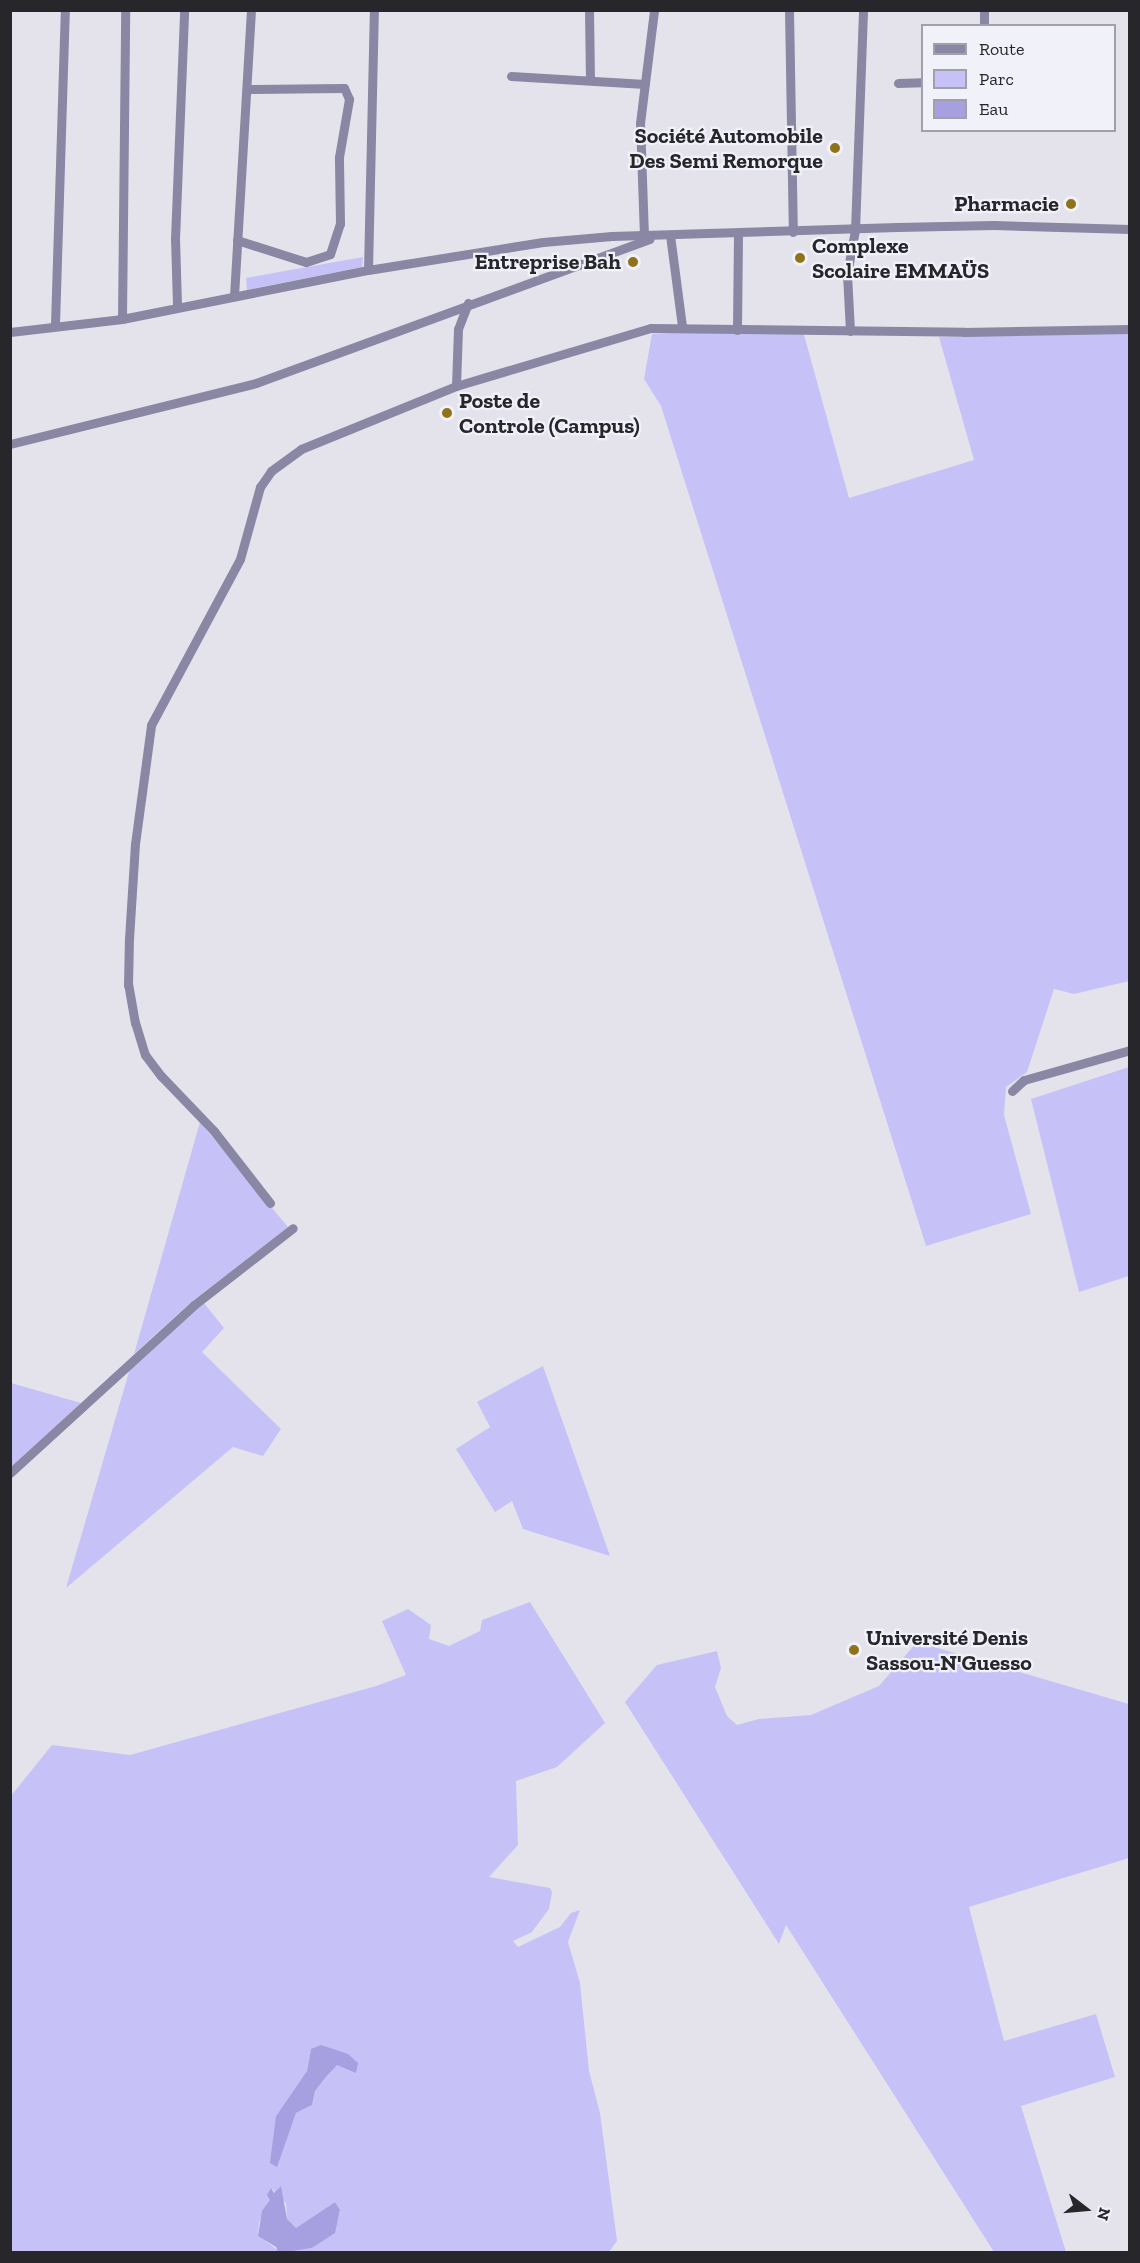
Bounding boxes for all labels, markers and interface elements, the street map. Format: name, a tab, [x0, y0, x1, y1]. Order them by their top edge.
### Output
legend	[921, 24, 1116, 132]
text: Route	[979, 38, 1024, 60]
text: Parc	[979, 68, 1014, 90]
text: Eau	[979, 98, 1008, 120]
place label: Société Automobile Des Semi Remorque	[629, 122, 823, 174]
marker: Société Automobile Des Semi Remorque	[828, 141, 842, 155]
place label: Pharmacie	[954, 191, 1059, 217]
marker: Pharmacie	[1064, 197, 1078, 211]
place label: Complexe Scolaire EMMAÜS	[812, 232, 989, 284]
place label: Entreprise Bah	[475, 249, 621, 275]
marker: Complexe Scolaire EMMAÜS	[793, 251, 807, 265]
marker: Entreprise Bah	[626, 255, 640, 269]
place label: Poste de Controle (Campus)	[459, 387, 640, 439]
marker: Poste de Controle (Campus)	[440, 406, 454, 420]
place label: Université Denis Sassou-N'Guesso	[866, 1624, 1032, 1676]
marker: Université Denis Sassou-N'Guesso	[847, 1643, 861, 1657]
north arrow	[1056, 2179, 1116, 2239]
text: N	[1093, 2206, 1115, 2223]

